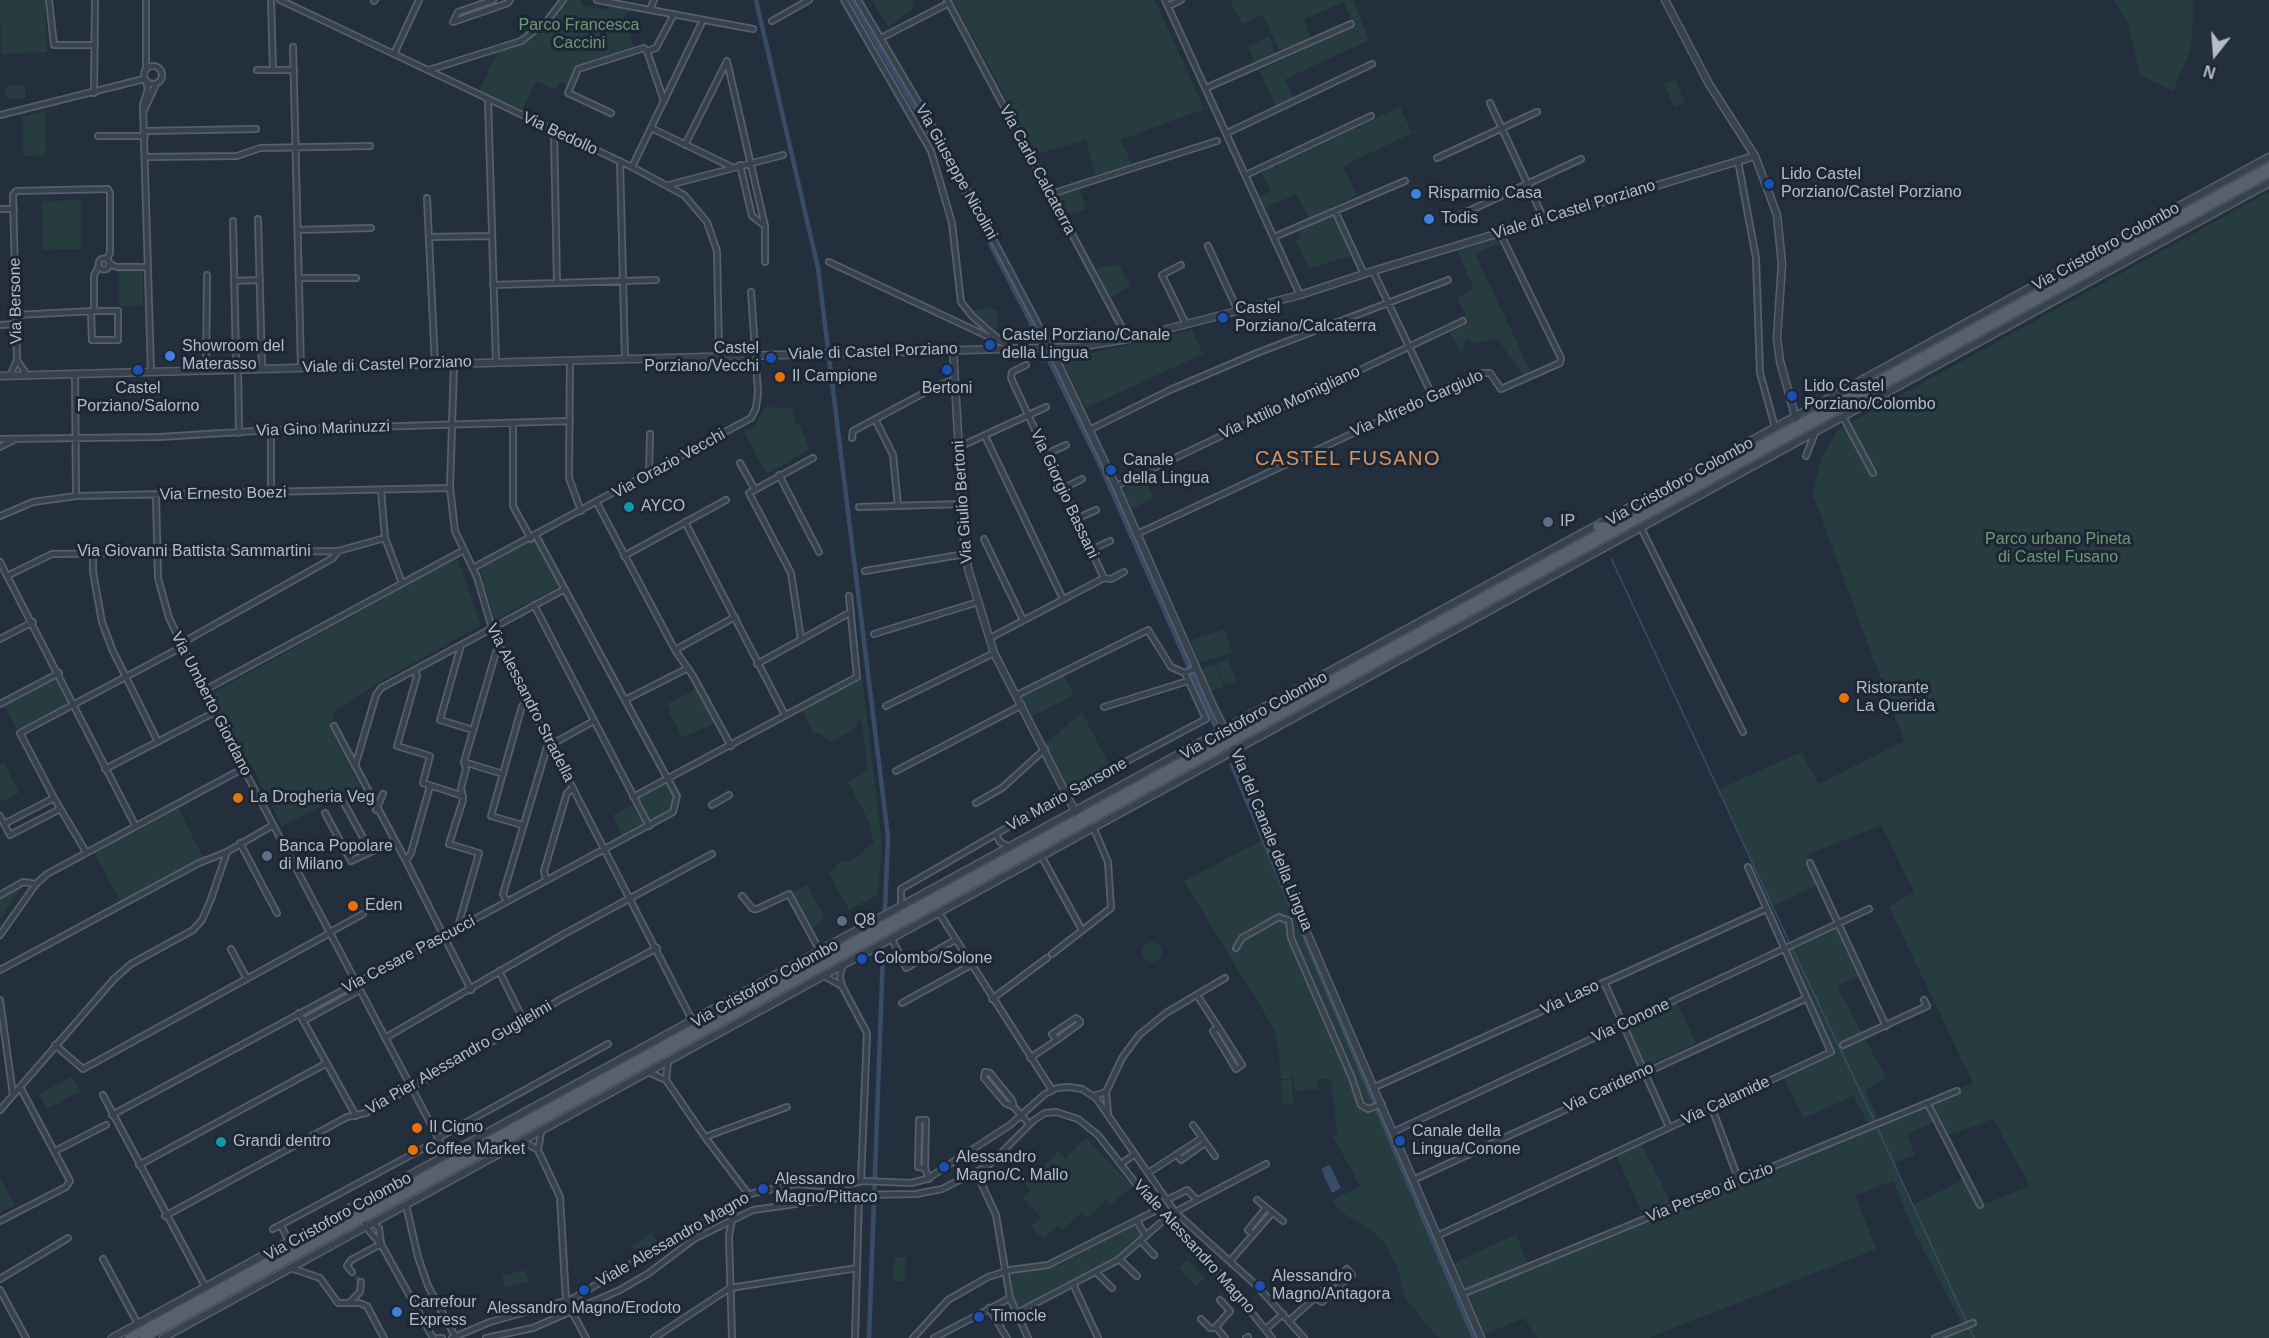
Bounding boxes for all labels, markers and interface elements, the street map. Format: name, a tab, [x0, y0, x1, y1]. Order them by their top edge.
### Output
park label: Parco Francesca Caccini	[519, 16, 639, 54]
north arrow	[2185, 24, 2245, 84]
text: N	[2202, 62, 2218, 82]
street label: Via Giuseppe Nicolini	[911, 101, 1001, 243]
street label: Via Carlo Calcaterra	[995, 102, 1079, 238]
street label: Via Bedollo	[519, 108, 601, 160]
place label: Lido Castel Porziano/Castel Porziano	[1781, 165, 1962, 203]
street label: Viale di Castel Porziano	[1490, 176, 1658, 244]
marker: Lido Castel Porziano/Castel Porziano	[1762, 177, 1776, 191]
place label: Risparmio Casa	[1428, 184, 1542, 204]
marker: Risparmio Casa	[1409, 187, 1423, 201]
street label: Via Cristoforo Colombo	[2029, 199, 2183, 295]
place label: Todis	[1441, 209, 1478, 229]
marker: Todis	[1422, 212, 1436, 226]
street label: Via Bersone	[6, 257, 26, 345]
place label: Castel Porziano/Calcaterra	[1235, 299, 1376, 337]
marker: Castel Porziano/Calcaterra	[1216, 311, 1230, 325]
place label: Castel Porziano/Canale della Lingua	[1002, 326, 1170, 364]
place label: Showroom del Materasso	[182, 337, 284, 375]
marker: Castel Porziano/Canale della Lingua	[983, 338, 997, 352]
place label: Castel Porziano/Vecchi	[644, 339, 759, 377]
street label: Viale di Castel Porziano	[788, 339, 958, 365]
marker: Showroom del Materasso	[163, 349, 177, 363]
marker: Castel Porziano/Vecchi	[764, 351, 778, 365]
street label: Viale di Castel Porziano	[302, 352, 472, 378]
street label: Via Attilio Momigliano	[1217, 362, 1363, 444]
marker: Castel Porziano/Salorno	[131, 363, 145, 377]
marker: Bertoni	[940, 363, 954, 377]
street label: Via Alfredo Gargiulo	[1348, 366, 1486, 442]
place label: Il Campione	[792, 367, 877, 387]
marker: Il Campione	[773, 370, 787, 384]
place label: Lido Castel Porziano/Colombo	[1804, 377, 1936, 415]
place label: Castel Porziano/Salorno	[77, 379, 199, 417]
place label: Bertoni	[922, 379, 972, 399]
marker: Lido Castel Porziano/Colombo	[1785, 389, 1799, 403]
street label: Via Gino Marinuzzi	[256, 417, 390, 441]
street label: Via Orazio Vecchi	[609, 425, 729, 503]
street label: Via Giorgio Bassani	[1026, 426, 1102, 562]
street label: Via Cristoforo Colombo	[1603, 434, 1757, 530]
street label: Via Giulio Bertoni	[949, 440, 977, 564]
district label: CASTEL FUSANO	[1255, 447, 1441, 471]
place label: Canale della Lingua	[1123, 451, 1209, 489]
marker: Canale della Lingua	[1104, 463, 1118, 477]
street label: Via Ernesto Boezi	[159, 483, 287, 505]
place label: AYCO	[641, 497, 685, 517]
marker: AYCO	[622, 500, 636, 514]
place label: IP	[1560, 512, 1575, 532]
marker: IP	[1541, 515, 1555, 529]
park label: Parco urbano Pineta di Castel Fusano	[1985, 530, 2131, 568]
street label: Via Giovanni Battista Sammartini	[77, 542, 311, 562]
street label: Via Alessandro Stradella	[482, 621, 578, 785]
street label: Via Umberto Giordano	[166, 629, 256, 779]
street label: Via Cristoforo Colombo	[1177, 668, 1331, 764]
place label: Ristorante La Querida	[1856, 679, 1935, 717]
marker: Ristorante La Querida	[1837, 691, 1851, 705]
street label: Via del Canale della Lingua	[1226, 746, 1316, 934]
street label: Via Mario Sansone	[1003, 754, 1131, 836]
place label: La Drogheria Veg	[250, 788, 375, 808]
marker: La Drogheria Veg	[231, 791, 245, 805]
place label: Banca Popolare di Milano	[279, 837, 393, 875]
marker: Banca Popolare di Milano	[260, 849, 274, 863]
place label: Eden	[365, 896, 402, 916]
marker: Eden	[346, 899, 360, 913]
place label: Q8	[854, 911, 875, 931]
street label: Via Cesare Pascucci	[339, 912, 479, 998]
marker: Q8	[835, 914, 849, 928]
street label: Via Cristoforo Colombo	[688, 936, 842, 1032]
place label: Colombo/Solone	[874, 949, 992, 969]
marker: Colombo/Solone	[855, 952, 869, 966]
street label: Via Laso	[1538, 976, 1602, 1020]
street label: Via Conone	[1589, 995, 1673, 1047]
street label: Via Pier Alessandro Guglielmi	[363, 997, 555, 1119]
street label: Via Caridemo	[1561, 1059, 1657, 1117]
street label: Via Calamide	[1679, 1072, 1773, 1130]
place label: Il Cigno	[429, 1118, 483, 1138]
marker: Il Cigno	[410, 1121, 424, 1135]
place label: Canale della Lingua/Conone	[1412, 1122, 1521, 1160]
place label: Grandi dentro	[233, 1132, 331, 1152]
marker: Canale della Lingua/Conone	[1393, 1134, 1407, 1148]
marker: Grandi dentro	[214, 1135, 228, 1149]
place label: Coffee Market	[425, 1140, 525, 1160]
marker: Coffee Market	[406, 1143, 420, 1157]
place label: Alessandro Magno/C. Mallo	[956, 1148, 1068, 1186]
street label: Via Perseo di Cizio	[1644, 1159, 1776, 1227]
marker: Alessandro Magno/C. Mallo	[937, 1160, 951, 1174]
street label: Via Cristoforo Colombo	[261, 1169, 415, 1265]
place label: Alessandro Magno/Pittaco	[775, 1170, 877, 1208]
street label: Viale Alessandro Magno	[1129, 1176, 1259, 1318]
marker: Alessandro Magno/Pittaco	[756, 1182, 770, 1196]
street label: Viale Alessandro Magno	[593, 1188, 753, 1292]
place label: Alessandro Magno/Antagora	[1272, 1267, 1390, 1305]
marker: Alessandro Magno/Antagora	[1253, 1279, 1267, 1293]
marker: Alessandro Magno/Erodoto	[577, 1283, 591, 1297]
place label: Carrefour Express	[409, 1293, 477, 1331]
place label: Alessandro Magno/Erodoto	[487, 1299, 681, 1319]
marker: Carrefour Express	[390, 1305, 404, 1319]
place label: Timocle	[991, 1307, 1046, 1327]
marker: Timocle	[972, 1310, 986, 1324]

